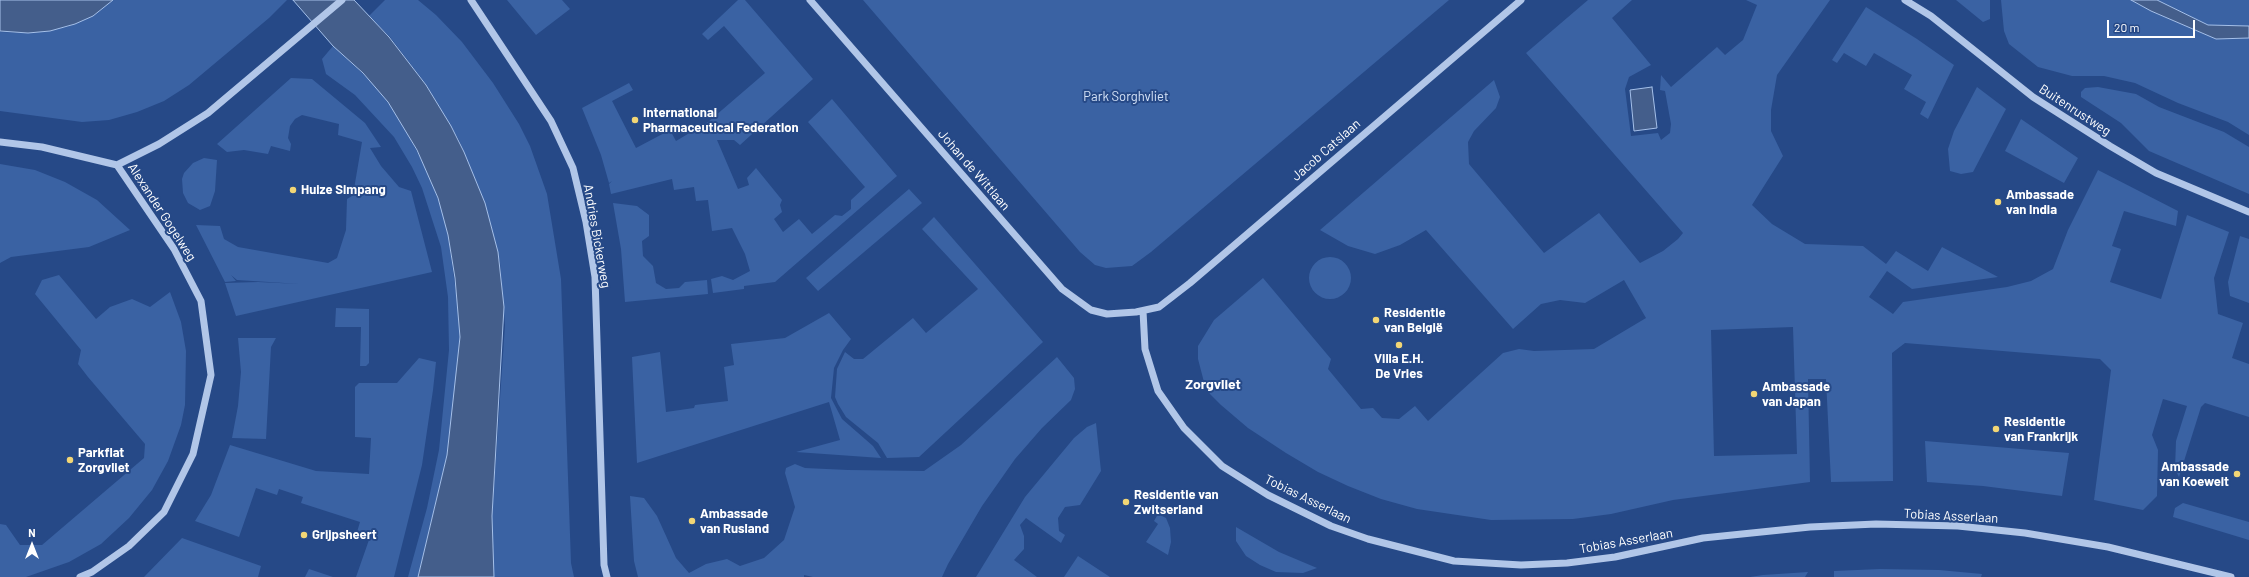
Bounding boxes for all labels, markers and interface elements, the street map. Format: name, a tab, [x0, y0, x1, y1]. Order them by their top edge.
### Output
scale bar	[2109, 12, 2197, 38]
text: 20 m	[2114, 20, 2140, 34]
street label: Buitenrustweg	[2036, 81, 2114, 139]
park label: Park Sorghvliet	[1083, 89, 1169, 105]
place label: International Pharmaceutical Federation	[643, 105, 799, 136]
marker: International Pharmaceutical Federation	[630, 115, 640, 125]
street label: Jacob Catslaan	[1288, 116, 1364, 184]
street label: Johan de Wittlaan	[935, 126, 1013, 214]
street label: Alexander Gogelweg	[124, 160, 200, 264]
place label: Huize Simpang	[301, 182, 386, 198]
street label: Andries Bickerweg	[580, 183, 614, 289]
marker: Huize Simpang	[288, 185, 298, 195]
place label: Ambassade van India	[2006, 187, 2074, 218]
marker: Ambassade van India	[1993, 197, 2003, 207]
place label: Residentie van België	[1384, 305, 1446, 336]
marker: Residentie van België	[1371, 315, 1381, 325]
marker: Villa E.H. De Vries	[1394, 340, 1404, 350]
place label: Villa E.H. De Vries	[1374, 351, 1424, 382]
district label: Zorgvliet	[1185, 376, 1241, 392]
place label: Ambassade van Japan	[1762, 379, 1830, 410]
marker: Ambassade van Japan	[1749, 389, 1759, 399]
place label: Residentie van Frankrijk	[2004, 414, 2078, 445]
marker: Residentie van Frankrijk	[1991, 424, 2001, 434]
place label: Parkflat Zorgvliet	[78, 445, 130, 476]
marker: Parkflat Zorgvliet	[65, 455, 75, 465]
place label: Ambassade van Koeweit	[2159, 459, 2229, 490]
marker: Ambassade van Koeweit	[2232, 469, 2242, 479]
street label: Tobias Asserlaan	[1262, 471, 1354, 527]
place label: Residentie van Zwitserland	[1134, 487, 1219, 518]
marker: Residentie van Zwitserland	[1121, 497, 1131, 507]
place label: Ambassade van Rusland	[700, 506, 769, 537]
street label: Tobias Asserlaan	[1903, 506, 1999, 526]
marker: Ambassade van Rusland	[687, 516, 697, 526]
north arrow	[12, 525, 52, 565]
street label: Tobias Asserlaan	[1578, 525, 1674, 557]
text: N	[28, 526, 36, 539]
place label: Grijpsheert	[312, 527, 377, 543]
marker: Grijpsheert	[299, 530, 309, 540]

